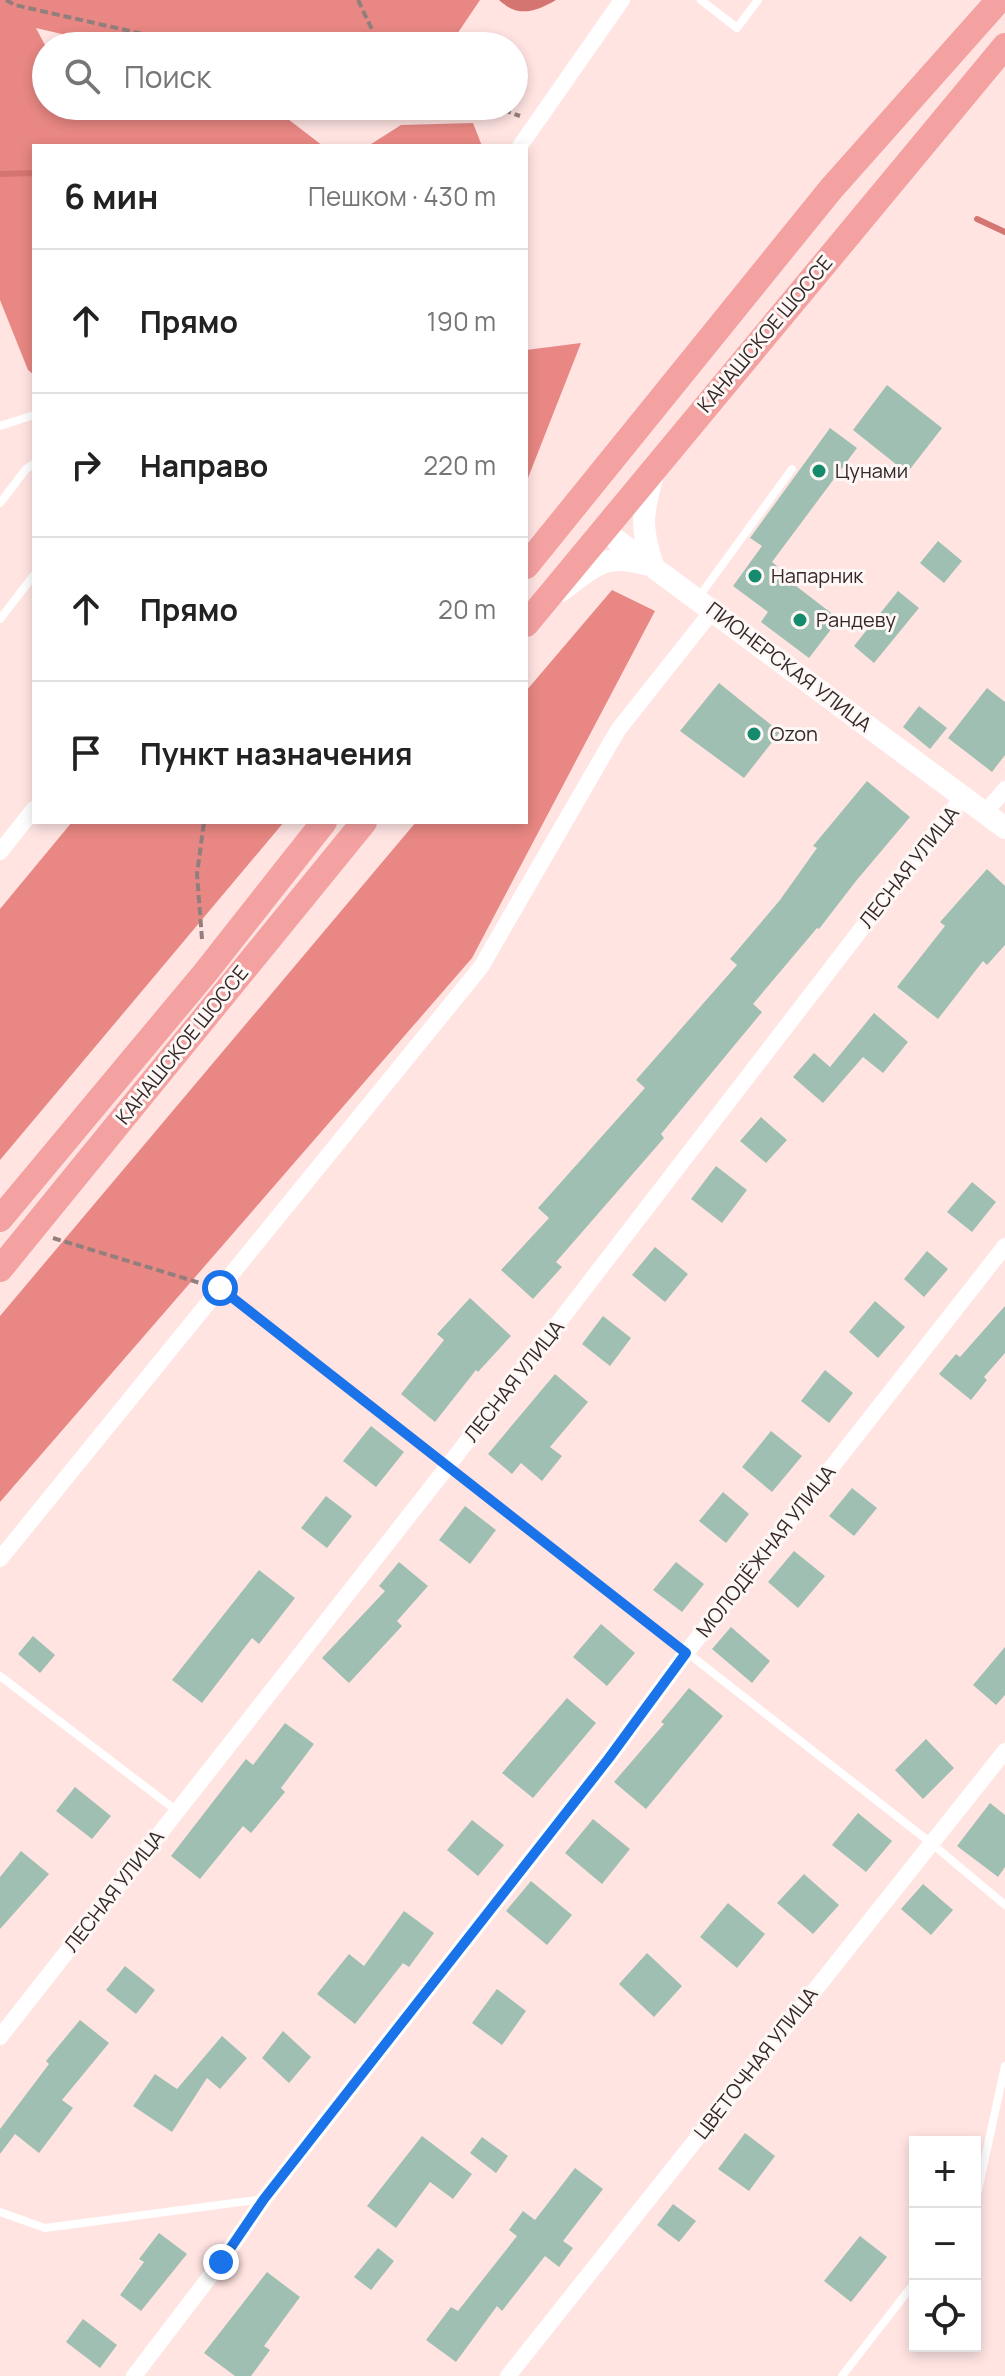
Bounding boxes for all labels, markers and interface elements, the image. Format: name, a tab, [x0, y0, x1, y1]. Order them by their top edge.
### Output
search box	[32, 32, 528, 120]
icon: search	[60, 54, 104, 98]
text: Поиск	[124, 56, 211, 97]
text: 6 мин	[64, 173, 158, 219]
text: Пешком · 430 m	[308, 178, 496, 214]
street label: КАНАШСКОЕ ШОССЕ	[691, 250, 838, 418]
icon: ahead	[64, 299, 108, 343]
text: Прямо	[140, 301, 238, 342]
text: 190 m	[427, 303, 496, 339]
icon: right	[64, 443, 108, 487]
text: Направо	[140, 445, 268, 486]
text: 220 m	[423, 447, 496, 483]
place label: Цунами	[835, 457, 908, 484]
marker: Цунами	[810, 462, 828, 480]
place label: Напарник	[771, 562, 864, 589]
marker: Напарник	[746, 567, 764, 585]
icon: ahead	[64, 587, 108, 631]
text: Прямо	[140, 589, 238, 630]
text: 20 m	[438, 591, 496, 627]
street label: ПИОНЕРСКАЯ УЛИЦА	[701, 596, 878, 738]
place label: Рандеву	[816, 606, 896, 633]
marker: Рандеву	[791, 611, 809, 629]
place label: Ozon	[770, 720, 818, 747]
marker: Ozon	[745, 725, 763, 743]
icon: arrive	[64, 731, 108, 775]
text: Пункт назначения	[140, 733, 413, 774]
street label: ЛЕСНАЯ УЛИЦА	[852, 800, 965, 933]
street label: КАНАШСКОЕ ШОССЕ	[109, 960, 254, 1130]
route start	[202, 1270, 238, 1306]
street label: ЛЕСНАЯ УЛИЦА	[457, 1314, 570, 1447]
street label: МОЛОДЁЖНАЯ УЛИЦА	[690, 1459, 842, 1642]
street label: ЛЕСНАЯ УЛИЦА	[57, 1824, 170, 1957]
street label: ЦВЕТОЧНАЯ УЛИЦА	[688, 1981, 824, 2144]
map controls	[909, 2136, 981, 2352]
button: +	[909, 2136, 981, 2208]
button: −	[909, 2208, 981, 2280]
route end	[203, 2244, 239, 2280]
button: locate	[909, 2280, 981, 2352]

